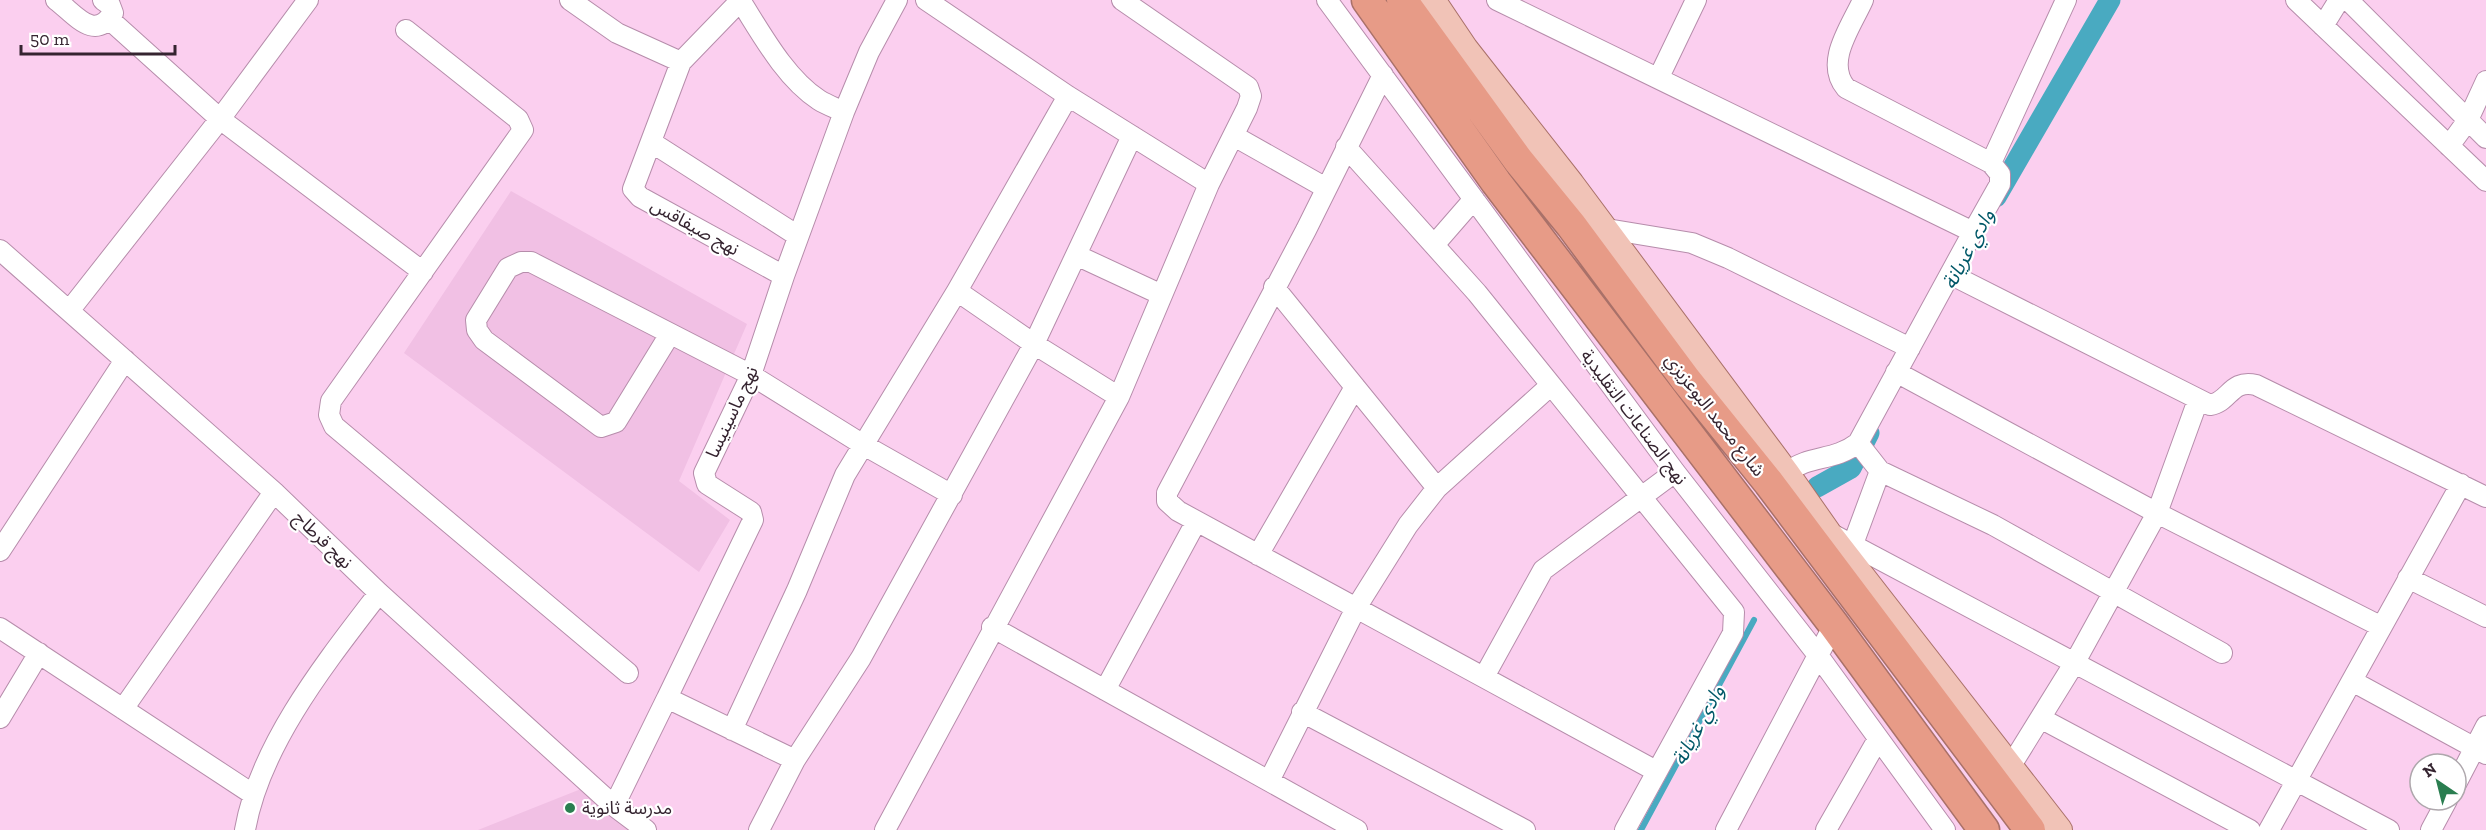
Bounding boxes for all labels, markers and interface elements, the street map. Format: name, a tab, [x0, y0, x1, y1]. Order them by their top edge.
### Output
scale bar	[21, 18, 176, 56]
text: 50 m	[30, 28, 70, 50]
street label: نهج صيفاقس	[646, 194, 743, 262]
water label: وادي غريانة	[1937, 205, 2002, 295]
street label: نهج الصناعات التقليدية	[1574, 345, 1692, 490]
street label: شارع محمد البوعزيزي	[1658, 349, 1770, 483]
street label: نهج ماسينيسا	[701, 363, 765, 462]
street label: نهج قرطاج	[288, 507, 357, 575]
water label: وادي غريانة	[1667, 681, 1732, 771]
north arrow	[2408, 752, 2468, 812]
text: N	[2419, 759, 2440, 781]
place label: مدرسة ثانوية	[582, 797, 672, 819]
marker: مدرسة ثانوية	[563, 801, 577, 815]

